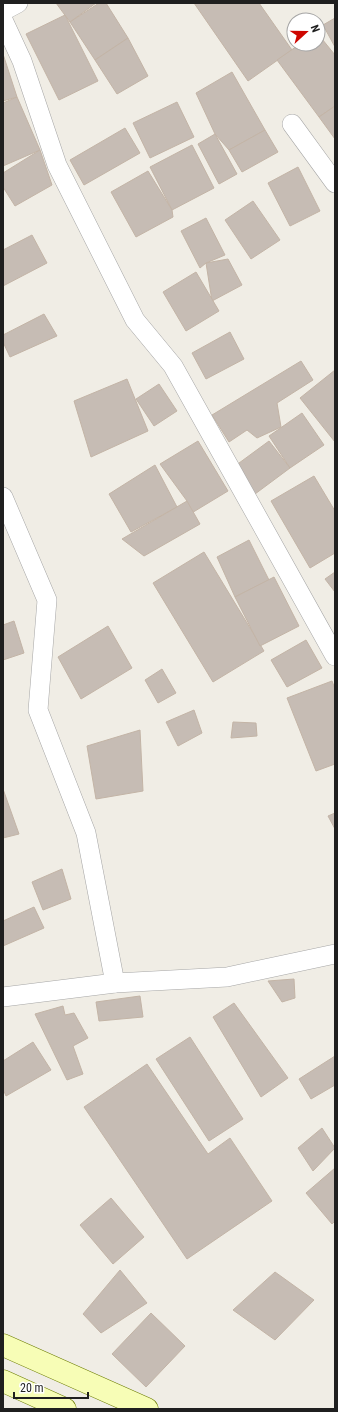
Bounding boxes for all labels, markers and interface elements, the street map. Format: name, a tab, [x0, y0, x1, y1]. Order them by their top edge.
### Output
north arrow	[286, 12, 326, 52]
text: N	[308, 23, 322, 34]
scale bar	[14, 1374, 88, 1400]
text: 20 m	[20, 1381, 44, 1395]

